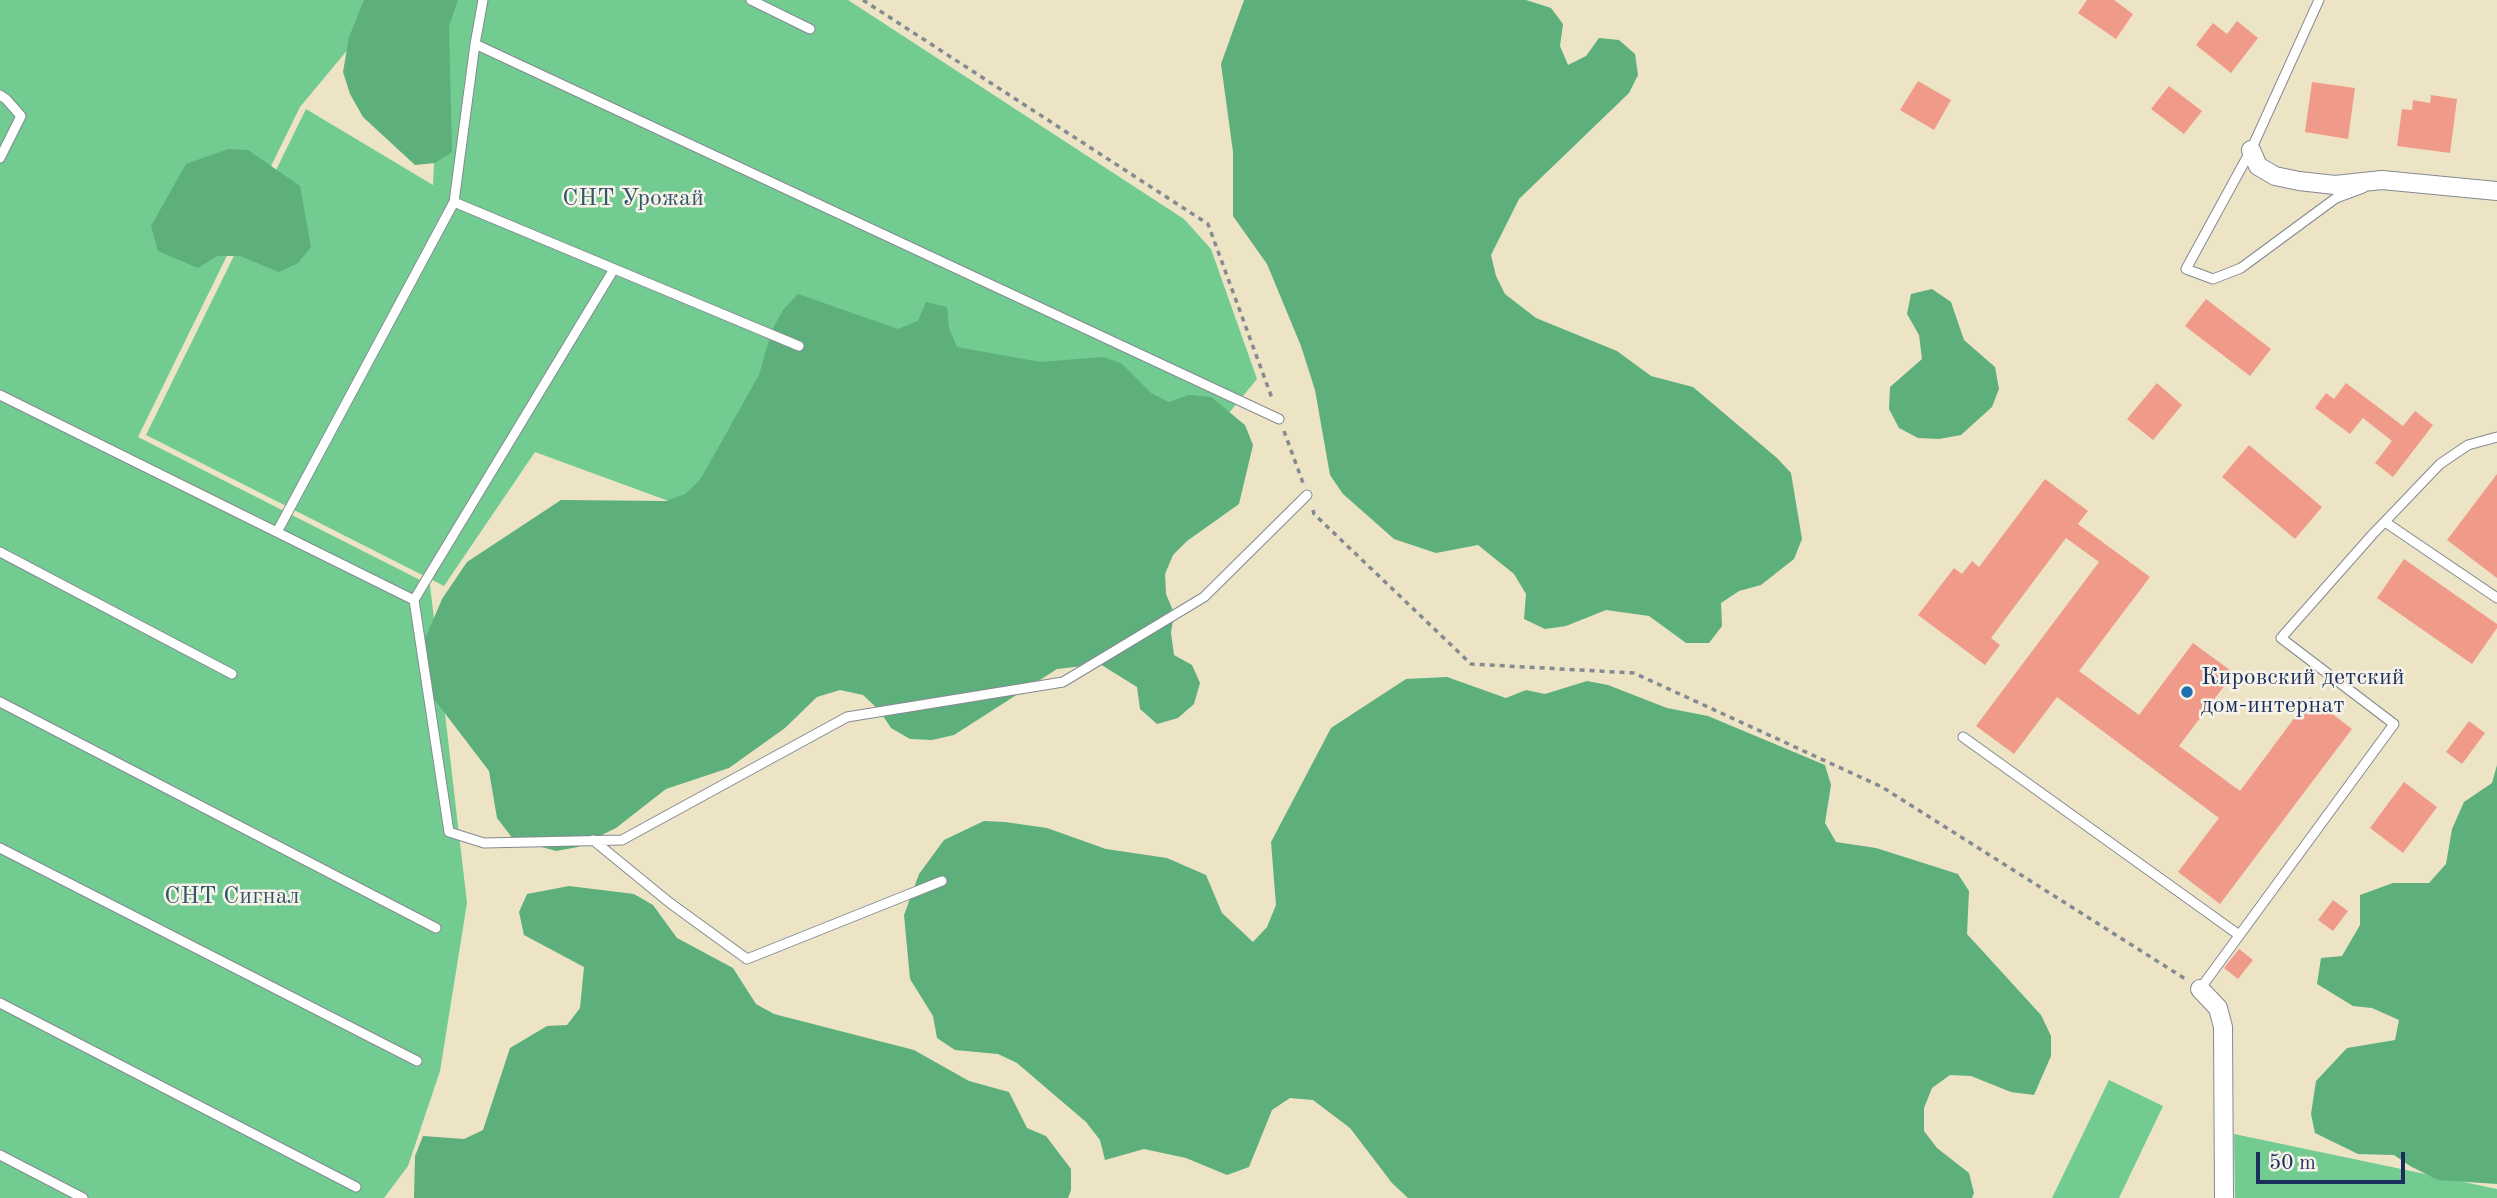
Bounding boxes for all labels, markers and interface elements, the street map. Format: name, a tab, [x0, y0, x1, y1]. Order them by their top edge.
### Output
park label: СНТ Урожай	[562, 185, 704, 213]
place label: Кировский детский дом-интернат	[2201, 664, 2405, 720]
marker: Кировский детский дом-интернат	[2179, 684, 2195, 700]
park label: СНТ Сигнал	[164, 883, 300, 911]
scale bar	[2259, 1138, 2408, 1182]
text: 50 m	[2269, 1153, 2316, 1174]

